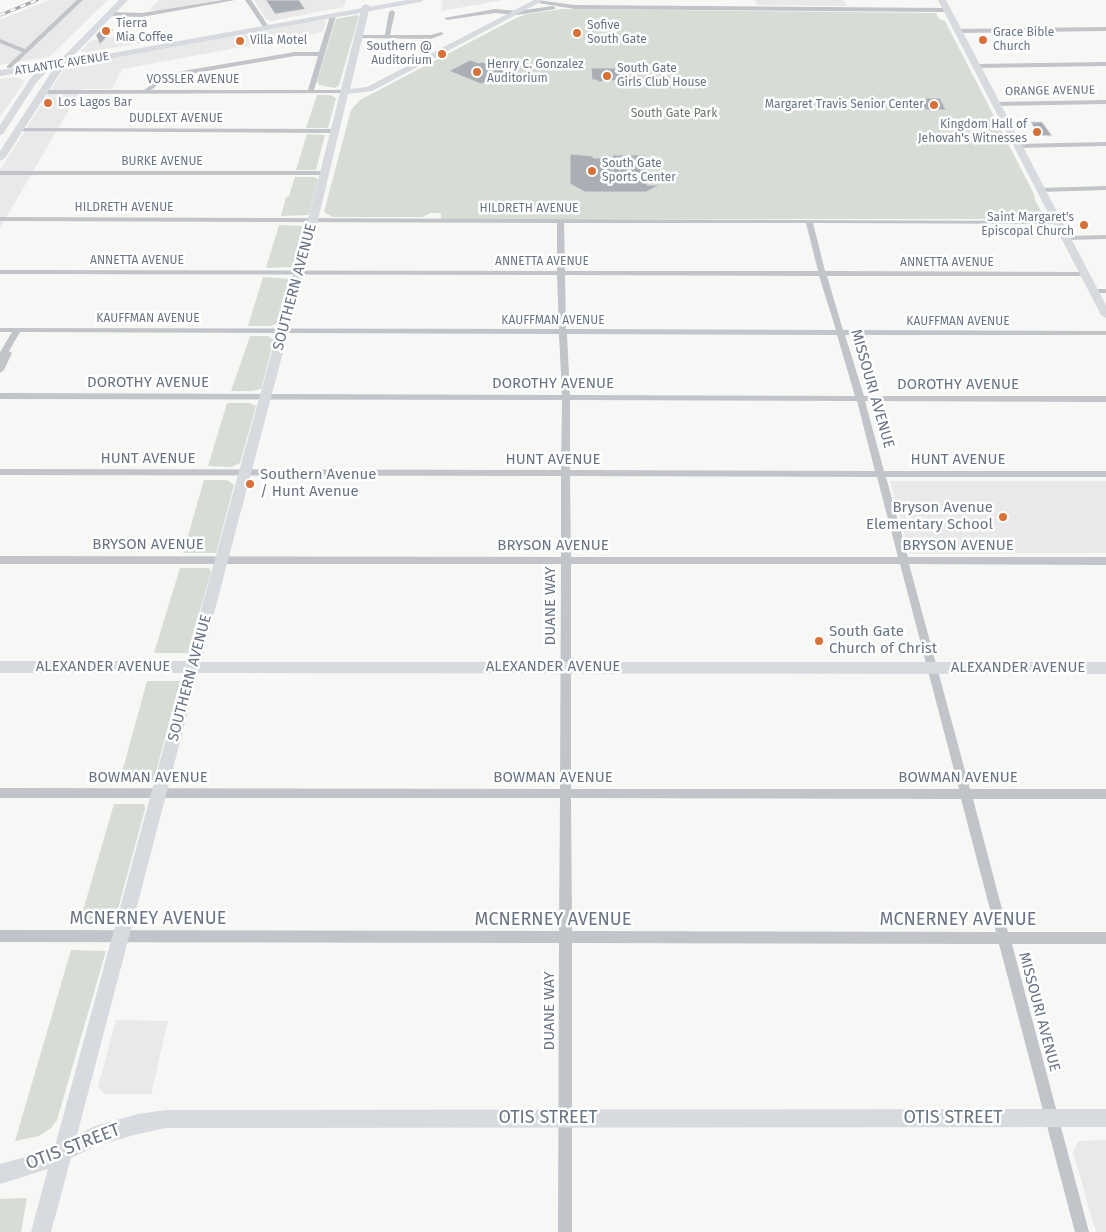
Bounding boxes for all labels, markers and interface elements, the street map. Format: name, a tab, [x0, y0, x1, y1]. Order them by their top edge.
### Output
place label: Tierra Mia Coffee	[116, 17, 173, 45]
place label: Sofive South Gate	[587, 19, 647, 47]
marker: Tierra Mia Coffee	[100, 25, 112, 37]
place label: Grace Bible Church	[993, 26, 1054, 54]
marker: Sofive South Gate	[571, 27, 583, 39]
place label: Villa Motel	[250, 34, 307, 48]
marker: Grace Bible Church	[977, 34, 989, 46]
marker: Villa Motel	[234, 35, 246, 47]
place label: Southern @ Auditorium	[366, 40, 432, 68]
marker: Southern @ Auditorium	[436, 48, 448, 60]
street label: ATLANTIC AVENUE	[14, 49, 110, 79]
place label: Henry C. Gonzalez Auditorium	[487, 58, 583, 86]
place label: South Gate Girls Club House	[617, 62, 707, 90]
marker: Henry C. Gonzalez Auditorium	[471, 66, 483, 78]
marker: South Gate Girls Club House	[601, 70, 613, 82]
street label: VOSSLER AVENUE	[146, 73, 240, 87]
street label: ORANGE AVENUE	[1005, 83, 1095, 99]
place label: Los Lagos Bar	[58, 96, 132, 110]
marker: Los Lagos Bar	[42, 97, 54, 109]
place label: Margaret Travis Senior Center	[765, 98, 924, 112]
marker: Margaret Travis Senior Center	[928, 99, 940, 111]
park label: South Gate Park	[631, 107, 717, 121]
street label: DUDLEXT AVENUE	[129, 112, 223, 126]
place label: Kingdom Hall of Jehovah's Witnesses	[918, 118, 1027, 146]
marker: Kingdom Hall of Jehovah's Witnesses	[1031, 126, 1043, 138]
street label: BURKE AVENUE	[121, 155, 203, 169]
place label: South Gate Sports Center	[602, 157, 676, 185]
marker: South Gate Sports Center	[586, 165, 598, 177]
street label: HILDRETH AVENUE	[75, 201, 173, 215]
street label: HILDRETH AVENUE	[480, 202, 578, 216]
place label: Saint Margaret's Episcopal Church	[981, 211, 1074, 239]
marker: Saint Margaret's Episcopal Church	[1078, 219, 1090, 231]
street label: SOUTHERN AVENUE	[269, 222, 321, 352]
street label: ANNETTA AVENUE	[90, 254, 184, 268]
street label: ANNETTA AVENUE	[495, 255, 589, 269]
street label: ANNETTA AVENUE	[900, 256, 994, 270]
street label: KAUFFMAN AVENUE	[96, 312, 200, 326]
street label: KAUFFMAN AVENUE	[501, 314, 605, 328]
street label: KAUFFMAN AVENUE	[906, 315, 1010, 329]
street label: MISSOURI AVENUE	[846, 327, 898, 451]
street label: DOROTHY AVENUE	[87, 374, 209, 392]
street label: DOROTHY AVENUE	[492, 375, 614, 393]
street label: DOROTHY AVENUE	[897, 376, 1019, 394]
street label: HUNT AVENUE	[100, 450, 196, 468]
street label: HUNT AVENUE	[505, 451, 601, 469]
street label: HUNT AVENUE	[910, 451, 1006, 469]
place label: Southern Avenue / Hunt Avenue	[260, 466, 376, 501]
marker: Southern Avenue / Hunt Avenue	[244, 478, 256, 490]
place label: Bryson Avenue Elementary School	[866, 499, 993, 534]
marker: Bryson Avenue Elementary School	[997, 511, 1009, 523]
street label: BRYSON AVENUE	[92, 536, 204, 554]
street label: BRYSON AVENUE	[497, 537, 609, 555]
street label: BRYSON AVENUE	[902, 537, 1014, 555]
street label: DUANE WAY	[542, 567, 560, 645]
street label: SOUTHERN AVENUE	[164, 613, 216, 743]
place label: South Gate Church of Christ	[829, 623, 937, 658]
marker: South Gate Church of Christ	[813, 635, 825, 647]
street label: ALEXANDER AVENUE	[36, 658, 170, 676]
street label: ALEXANDER AVENUE	[486, 658, 620, 676]
street label: ALEXANDER AVENUE	[951, 659, 1085, 677]
street label: BOWMAN AVENUE	[88, 769, 208, 787]
street label: BOWMAN AVENUE	[493, 769, 613, 787]
street label: BOWMAN AVENUE	[898, 769, 1018, 787]
street label: MCNERNEY AVENUE	[70, 908, 226, 930]
street label: MCNERNEY AVENUE	[475, 909, 631, 931]
street label: MCNERNEY AVENUE	[880, 909, 1036, 931]
street label: MISSOURI AVENUE	[1014, 950, 1064, 1074]
street label: DUANE WAY	[541, 972, 559, 1050]
street label: OTIS STREET	[498, 1107, 598, 1129]
street label: OTIS STREET	[903, 1107, 1003, 1129]
street label: OTIS STREET	[23, 1119, 123, 1175]

